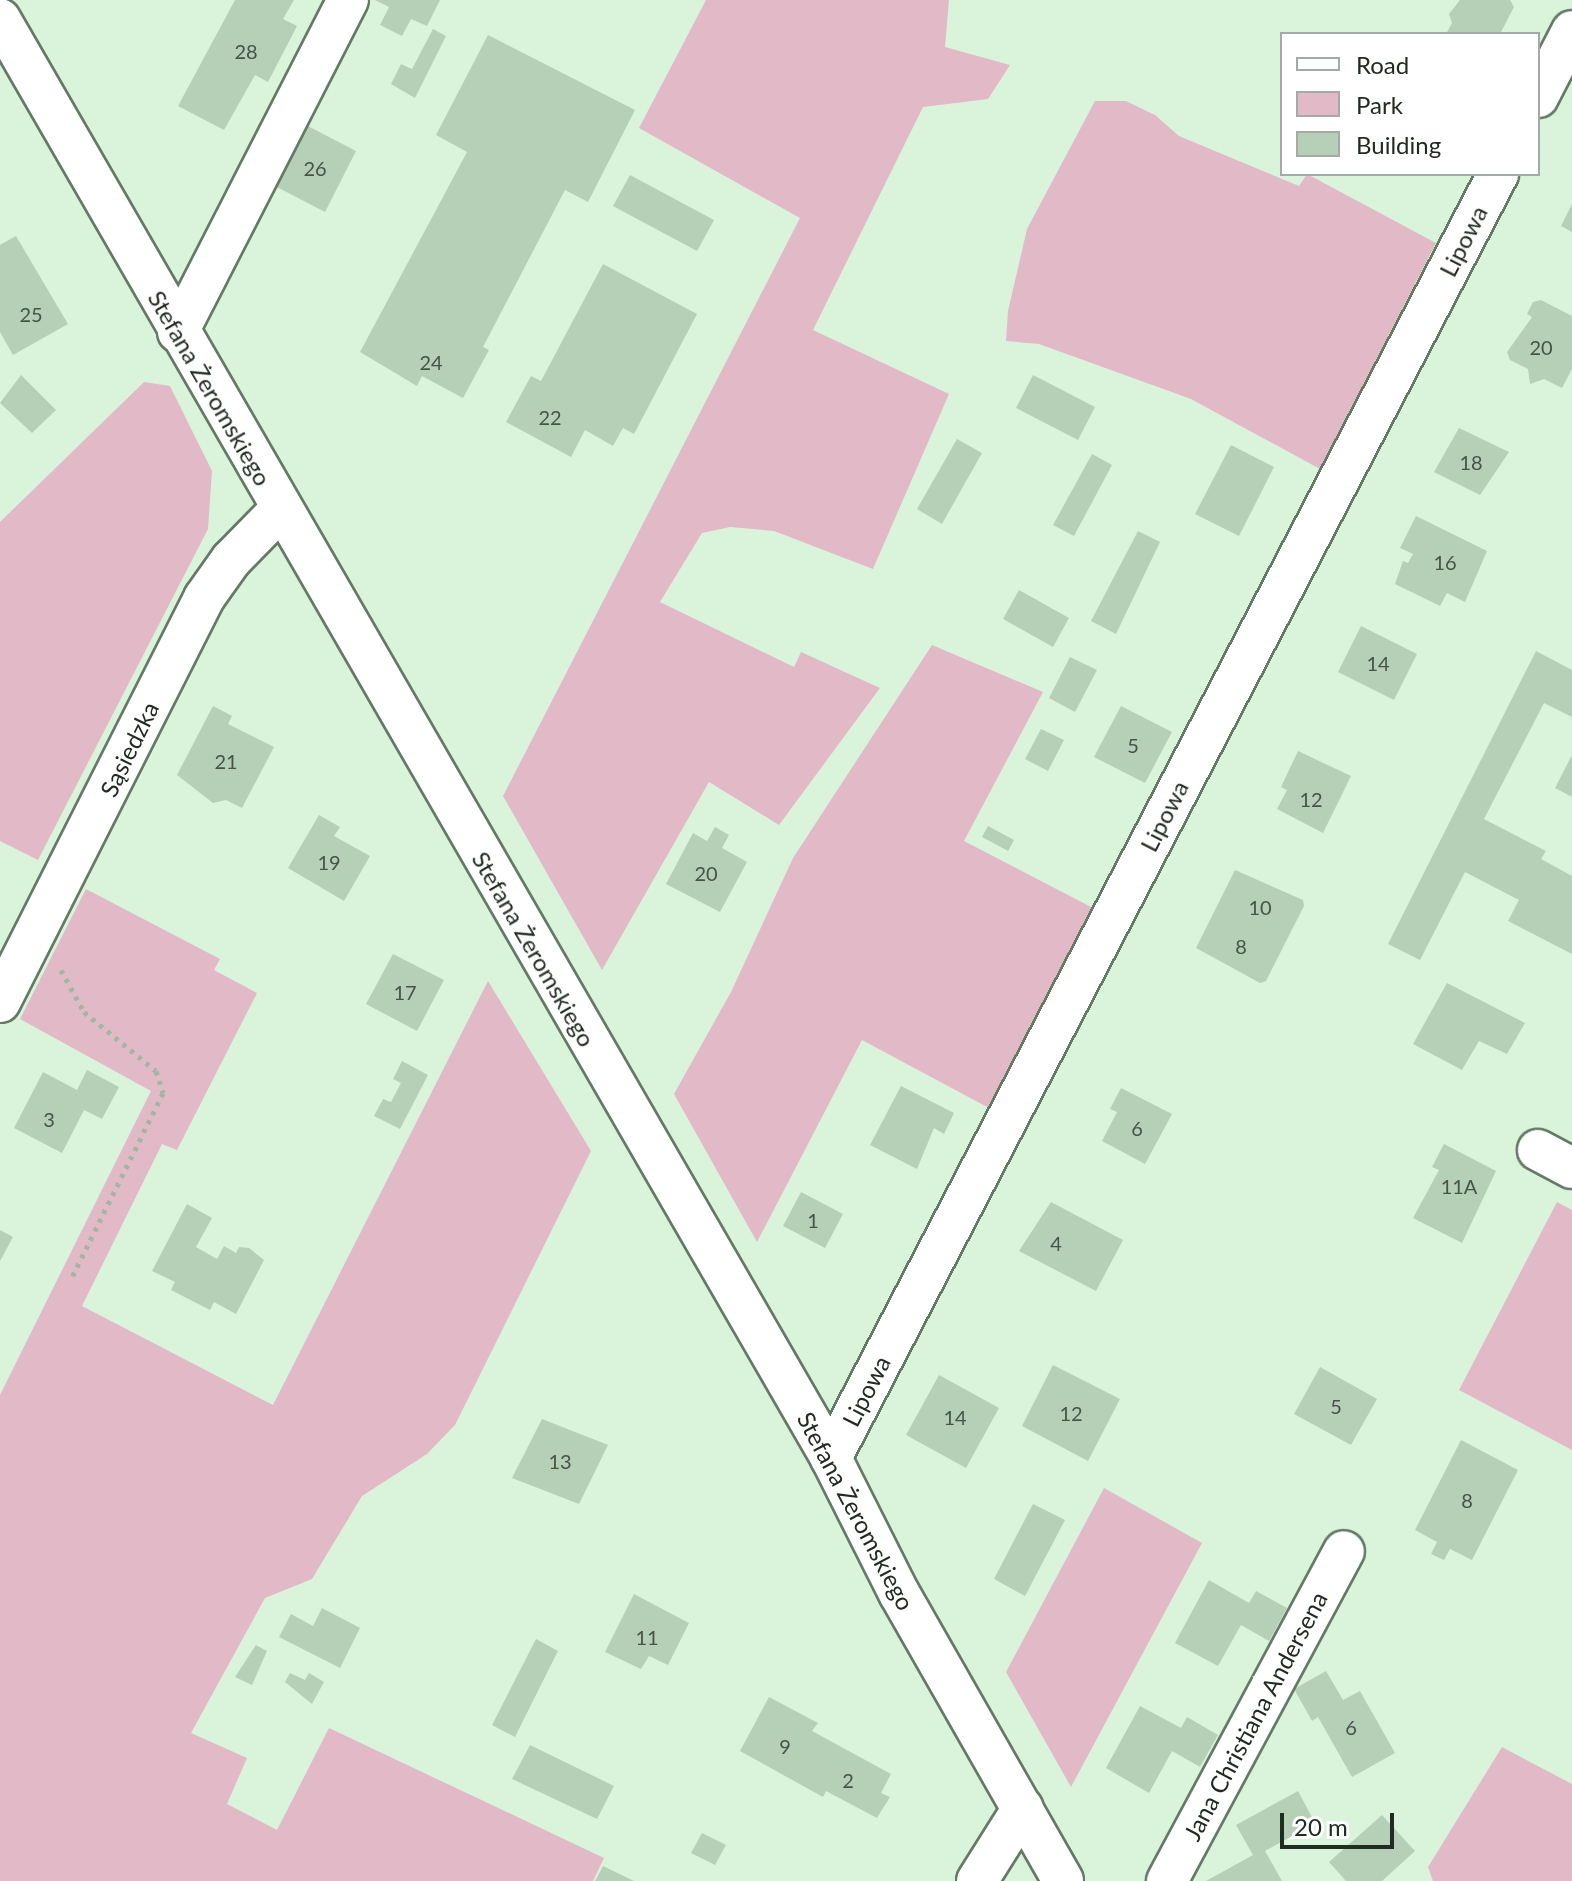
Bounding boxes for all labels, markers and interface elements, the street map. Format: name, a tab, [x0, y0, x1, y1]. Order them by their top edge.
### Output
legend	[1280, 32, 1540, 176]
house number: 28	[234, 39, 258, 63]
text: Road	[1356, 50, 1409, 79]
text: Park	[1356, 90, 1403, 119]
text: Building	[1356, 130, 1441, 159]
house number: 26	[303, 156, 327, 180]
street label: Lipowa	[1433, 201, 1493, 281]
street label: Stefana Żeromskiego	[142, 285, 278, 491]
house number: 25	[19, 302, 43, 326]
house number: 20	[1529, 335, 1553, 359]
house number: 24	[419, 350, 443, 374]
house number: 22	[538, 405, 562, 429]
house number: 18	[1459, 450, 1483, 474]
house number: 16	[1433, 550, 1457, 574]
house number: 14	[1366, 651, 1390, 675]
street label: Sąsiedzka	[94, 697, 164, 801]
house number: 5	[1127, 733, 1139, 757]
house number: 21	[214, 749, 238, 773]
street label: Lipowa	[1134, 776, 1194, 856]
house number: 12	[1299, 787, 1323, 811]
street label: Stefana Żeromskiego	[466, 846, 602, 1052]
house number: 19	[317, 850, 341, 874]
house number: 20	[694, 861, 718, 885]
house number: 10	[1248, 895, 1272, 919]
house number: 8	[1235, 934, 1247, 958]
house number: 17	[393, 980, 417, 1004]
house number: 3	[43, 1107, 55, 1131]
house number: 6	[1131, 1116, 1143, 1140]
house number: 11A	[1441, 1174, 1477, 1198]
house number: 1	[807, 1208, 819, 1232]
house number: 4	[1050, 1231, 1062, 1255]
street label: Lipowa	[836, 1351, 896, 1431]
house number: 5	[1330, 1394, 1342, 1418]
house number: 12	[1059, 1401, 1083, 1425]
house number: 14	[943, 1405, 967, 1429]
street label: Stefana Żeromskiego	[792, 1407, 920, 1615]
house number: 13	[548, 1449, 572, 1473]
house number: 8	[1461, 1488, 1473, 1512]
street label: Jana Christiana Andersena	[1177, 1586, 1333, 1846]
house number: 11	[635, 1625, 659, 1649]
house number: 6	[1345, 1715, 1357, 1739]
house number: 9	[779, 1734, 791, 1758]
house number: 2	[842, 1768, 854, 1792]
scale bar	[1284, 1797, 1398, 1847]
text: 20 m	[1294, 1812, 1348, 1841]

